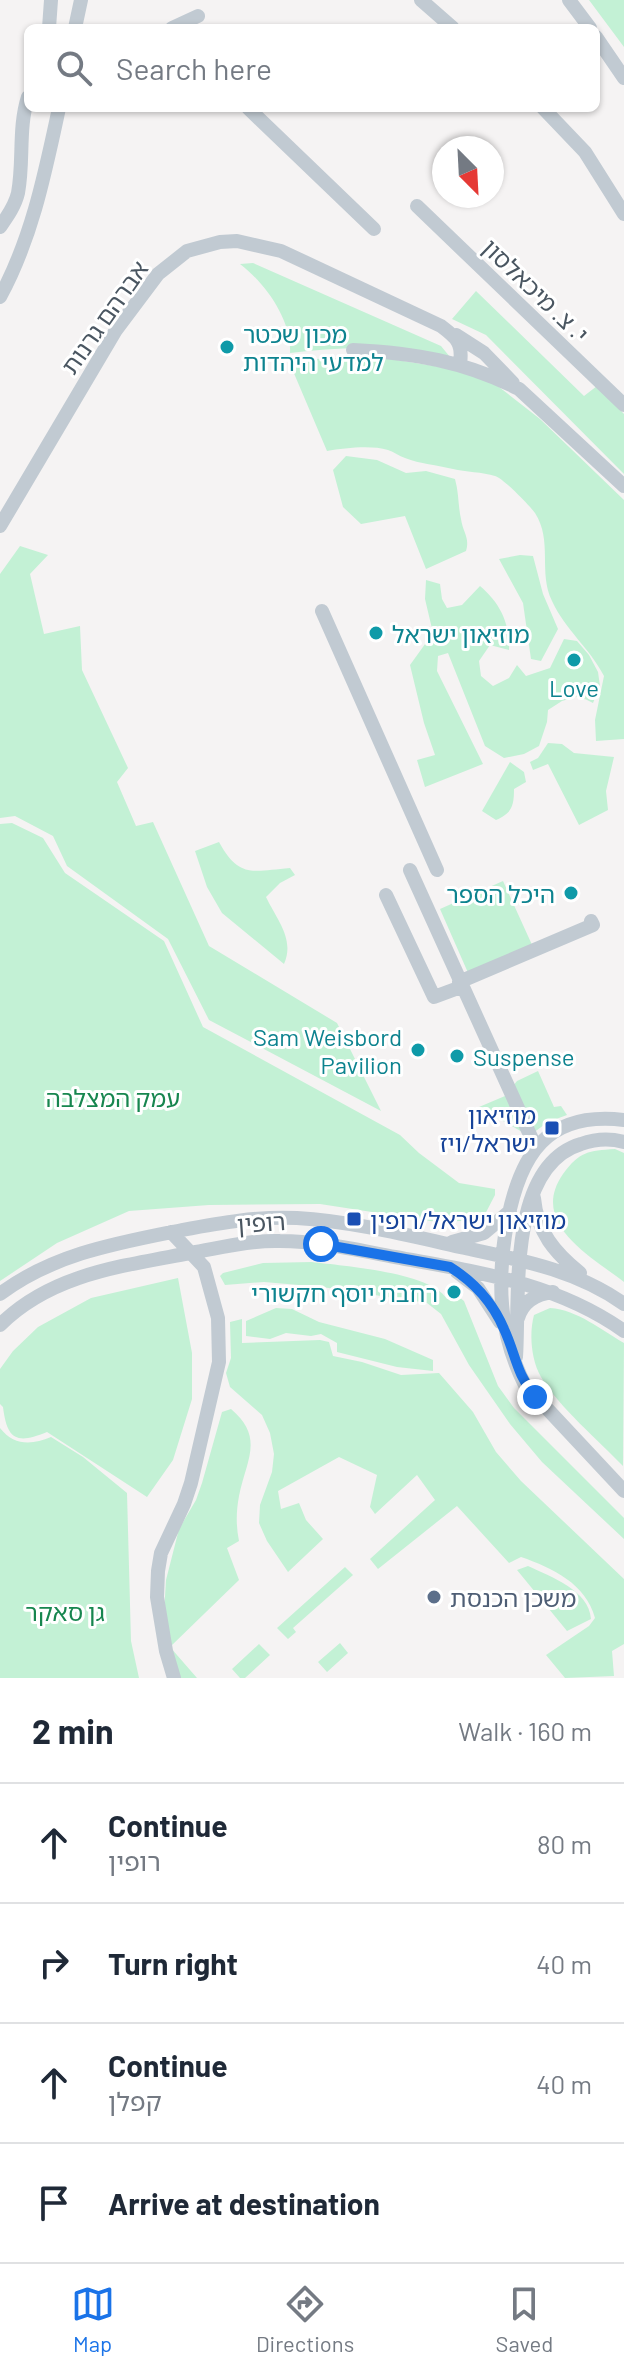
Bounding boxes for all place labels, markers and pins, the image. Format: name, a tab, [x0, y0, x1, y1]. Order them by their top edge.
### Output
place label: מכון שכטר למדעי היהדות	[243, 319, 384, 376]
marker: מכון שכטר למדעי היהדות	[218, 338, 236, 356]
place label: מוזיאון ישראל	[392, 619, 530, 648]
marker: מוזיאון ישראל	[367, 624, 385, 642]
marker: Love	[565, 651, 583, 669]
place label: Love	[549, 673, 599, 702]
place label: היכל הספר	[446, 879, 555, 908]
marker: היכל הספר	[562, 884, 580, 902]
place label: Sam Weisbord Pavilion	[253, 1022, 402, 1079]
marker: Sam Weisbord Pavilion	[409, 1041, 427, 1059]
place label: Suspense	[473, 1042, 575, 1071]
marker: Suspense	[448, 1047, 466, 1065]
place label: מוזיאון ישראל/ויז	[440, 1100, 536, 1157]
marker: מוזיאון ישראל/ויז	[543, 1119, 561, 1137]
place label: מוזיאון ישראל/רופין	[370, 1205, 566, 1234]
marker: מוזיאון ישראל/רופין	[345, 1210, 363, 1228]
place label: רחבת יוסף חקשורי	[251, 1278, 438, 1307]
marker: רחבת יוסף חקשורי	[445, 1283, 463, 1301]
place label: משכן הכנסת	[450, 1583, 576, 1612]
marker: משכן הכנסת	[425, 1588, 443, 1606]

